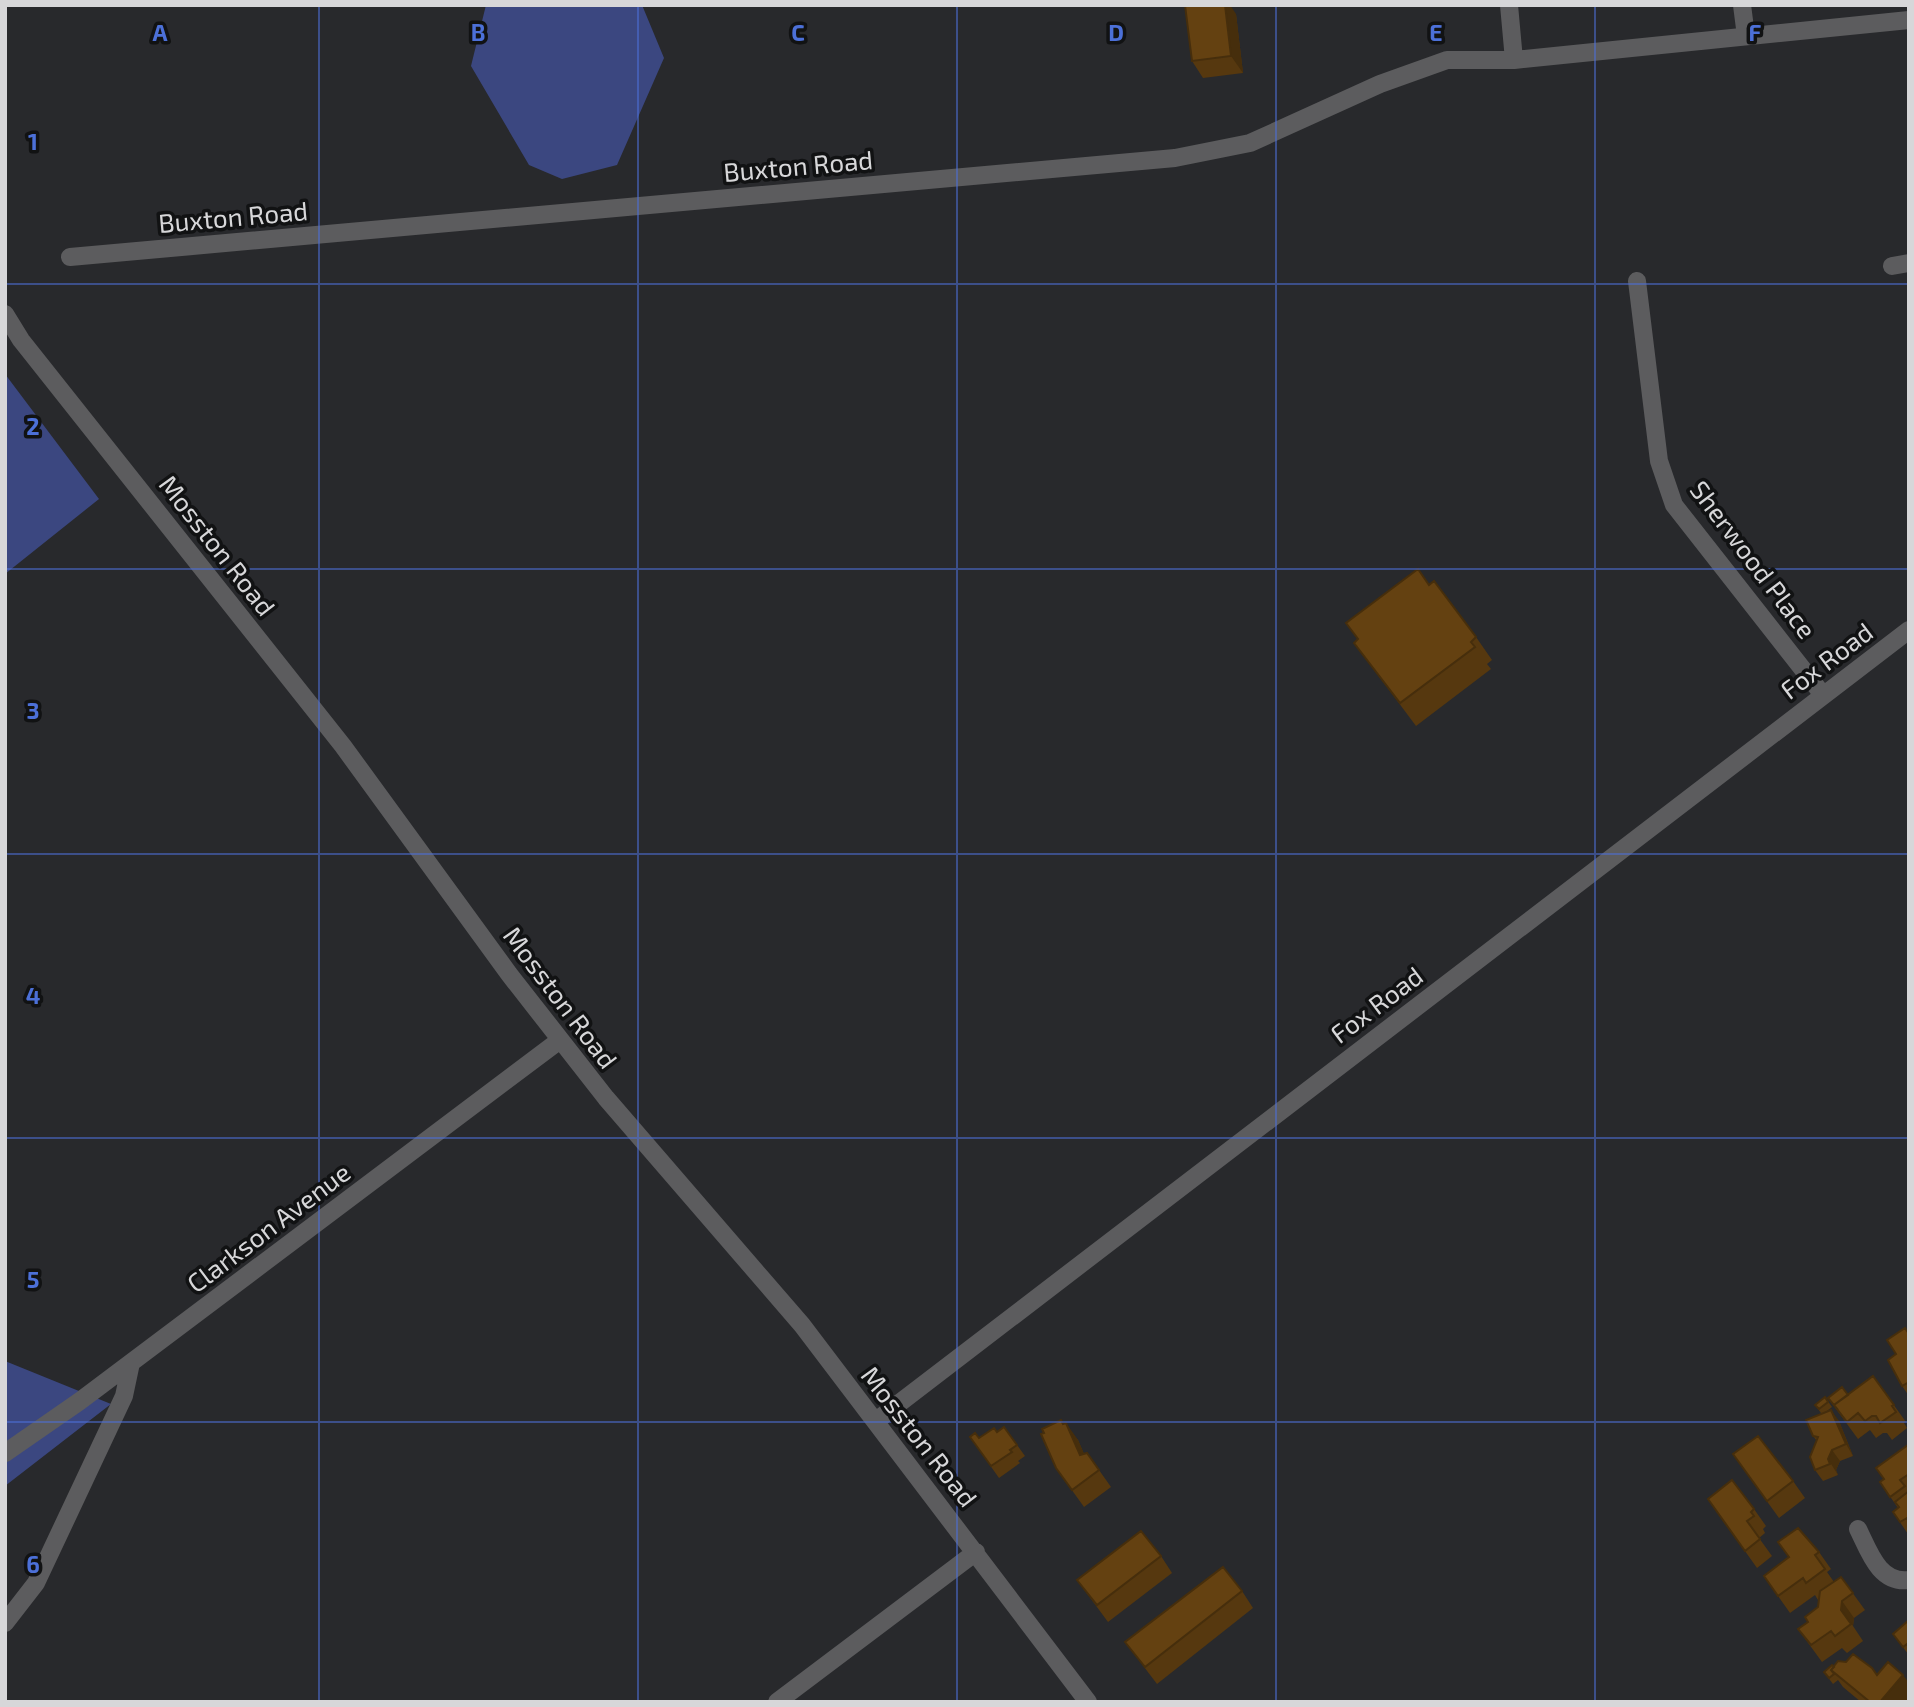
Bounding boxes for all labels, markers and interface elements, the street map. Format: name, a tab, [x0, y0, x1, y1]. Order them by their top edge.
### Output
text: A	[152, 18, 168, 46]
text: B	[471, 18, 485, 46]
text: C	[791, 18, 805, 46]
text: D	[1108, 18, 1124, 46]
text: E	[1429, 18, 1443, 46]
text: F	[1749, 18, 1762, 46]
text: 1	[28, 127, 38, 155]
street label: Buxton Road	[722, 143, 874, 187]
street label: Buxton Road	[157, 194, 309, 238]
text: 2	[26, 412, 40, 440]
street label: Mosston Road	[154, 469, 282, 621]
street label: Sherwood Place	[1685, 474, 1823, 644]
street label: Fox Road	[1774, 615, 1878, 705]
text: 3	[26, 696, 40, 724]
street label: Mosston Road	[498, 920, 624, 1074]
street label: Fox Road	[1324, 959, 1428, 1049]
text: 4	[26, 981, 40, 1009]
street label: Clarkson Avenue	[180, 1156, 356, 1298]
text: 5	[27, 1265, 39, 1293]
street label: Mosston Road	[856, 1360, 984, 1512]
text: 6	[26, 1550, 40, 1578]

